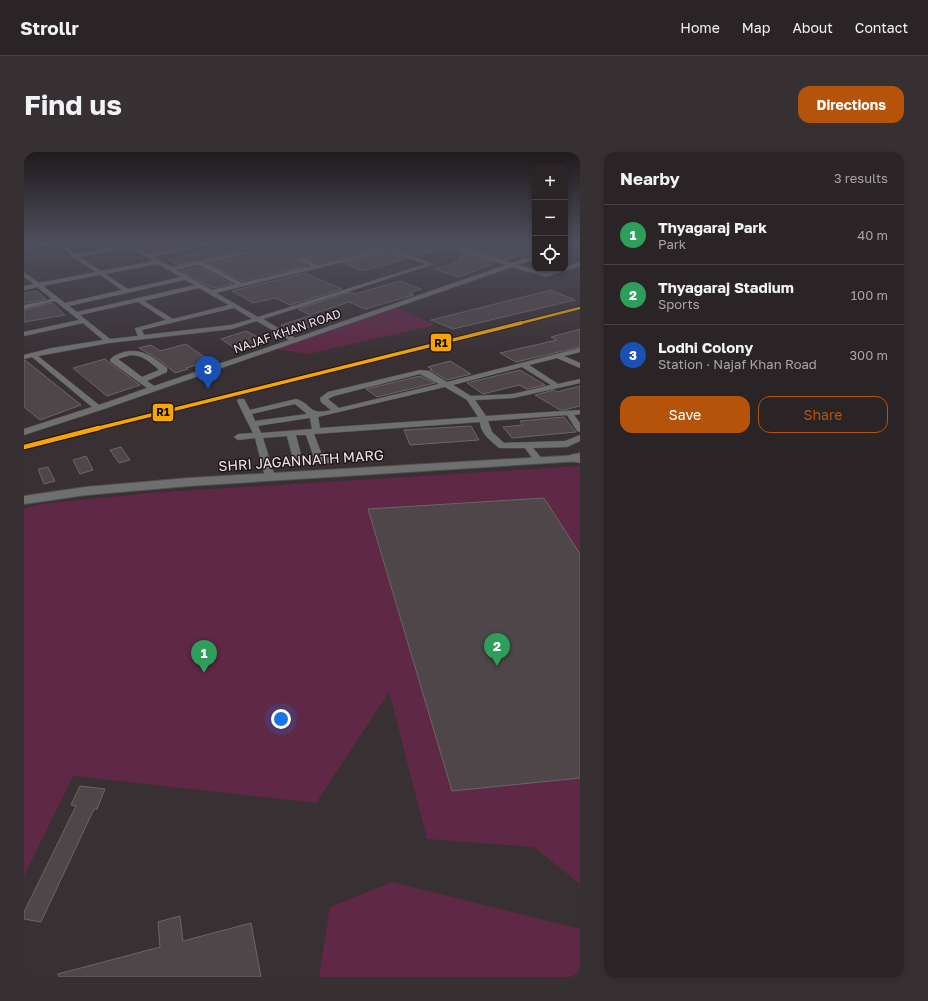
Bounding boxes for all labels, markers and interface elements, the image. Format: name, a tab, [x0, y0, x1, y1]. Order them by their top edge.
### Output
text: Strollr	[20, 16, 79, 39]
text: Home	[680, 19, 720, 36]
text: Map	[742, 19, 770, 36]
text: About	[792, 19, 833, 36]
text: Contact	[855, 19, 908, 36]
button: Directions	[798, 86, 904, 123]
text: Find us	[24, 88, 122, 121]
map controls	[532, 164, 568, 272]
button: +	[532, 164, 568, 200]
text: Nearby	[620, 168, 680, 189]
text: 3 results	[834, 170, 888, 186]
button: −	[532, 200, 568, 236]
text: Thyagaraj Park	[658, 218, 767, 236]
text: 1	[630, 227, 636, 243]
text: 40 m	[857, 227, 888, 243]
button: locate	[532, 236, 568, 272]
text: Park	[658, 236, 686, 252]
text: Thyagaraj Stadium	[658, 278, 794, 296]
text: 2	[629, 287, 637, 303]
text: 100 m	[851, 287, 888, 303]
text: Sports	[658, 296, 700, 312]
street label: NAJAF KHAN ROAD	[231, 306, 343, 356]
line badge: R1	[430, 333, 452, 352]
text: R1	[434, 336, 448, 349]
text: Lodhi Colony	[658, 338, 753, 356]
text: 3	[629, 347, 637, 363]
text: 300 m	[850, 347, 888, 363]
pin: 3	[195, 356, 221, 389]
text: Station · Najaf Khan Road	[658, 356, 817, 372]
button: Save	[620, 396, 750, 433]
button: Share	[758, 396, 888, 433]
line badge: R1	[152, 403, 174, 422]
text: R1	[156, 405, 170, 418]
street label: SHRI JAGANNATH MARG	[218, 446, 384, 474]
pin: 2	[484, 633, 510, 666]
pin: 1	[191, 640, 217, 673]
your location	[271, 709, 291, 729]

